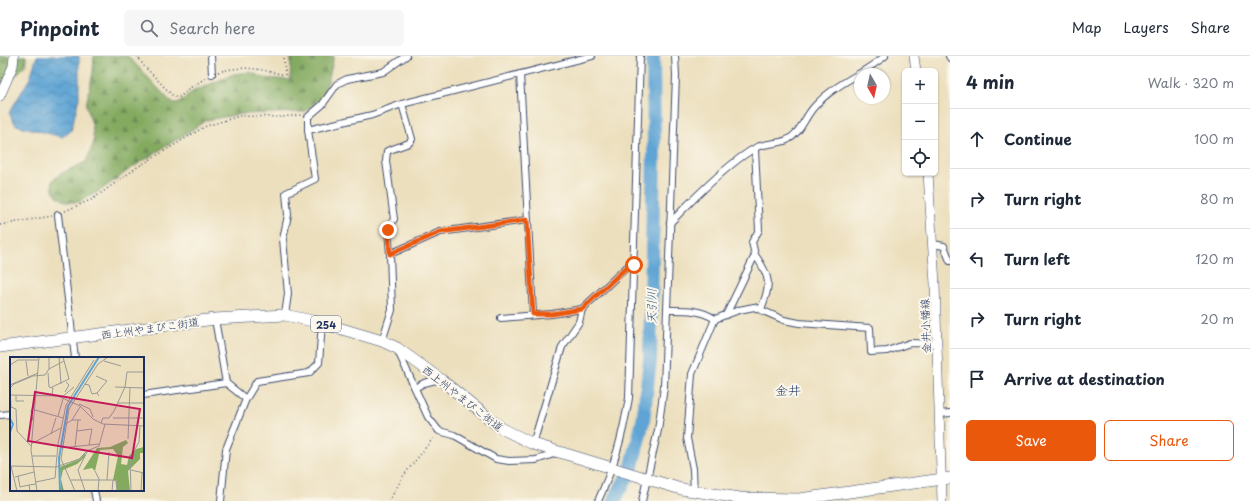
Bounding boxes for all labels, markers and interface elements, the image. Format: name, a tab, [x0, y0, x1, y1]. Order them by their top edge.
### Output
search box	[124, 10, 404, 46]
text: Pinpoint	[20, 14, 100, 42]
text: Search here	[170, 16, 255, 39]
icon: search	[138, 17, 160, 39]
text: Map	[1072, 17, 1102, 38]
text: Layers	[1124, 17, 1169, 38]
text: Share	[1191, 17, 1230, 38]
north arrow	[854, 68, 890, 104]
map controls	[902, 68, 938, 176]
button: +	[902, 68, 938, 104]
text: 4 min	[966, 69, 1014, 95]
text: Walk · 320 m	[1148, 73, 1234, 92]
button: −	[902, 104, 938, 140]
text: Continue	[1004, 127, 1072, 150]
icon: ahead	[966, 128, 988, 150]
text: 100 m	[1194, 129, 1234, 148]
button: locate	[902, 140, 938, 176]
text: Turn right	[1004, 187, 1081, 210]
icon: right	[966, 188, 988, 210]
text: 80 m	[1200, 189, 1234, 208]
route end	[379, 221, 397, 239]
text: Turn left	[1004, 247, 1070, 270]
icon: left	[966, 248, 988, 270]
text: 120 m	[1195, 249, 1234, 268]
route start	[625, 256, 643, 274]
water label: 天引川	[642, 288, 660, 324]
street label: 金井小幡線	[916, 298, 934, 354]
text: Turn right	[1004, 307, 1081, 330]
icon: right	[966, 308, 988, 330]
text: 20 m	[1200, 309, 1234, 328]
street label: 西上州やまびこ街道	[100, 313, 200, 343]
road number: 254	[311, 316, 341, 332]
inset map	[10, 357, 144, 491]
street label: 西上州やまびこ街道	[419, 361, 507, 435]
text: Arrive at destination	[1004, 367, 1165, 390]
icon: arrive	[966, 368, 988, 390]
district label: 金井	[775, 380, 801, 399]
button: Save	[966, 420, 1096, 461]
button: Share	[1104, 420, 1234, 461]

